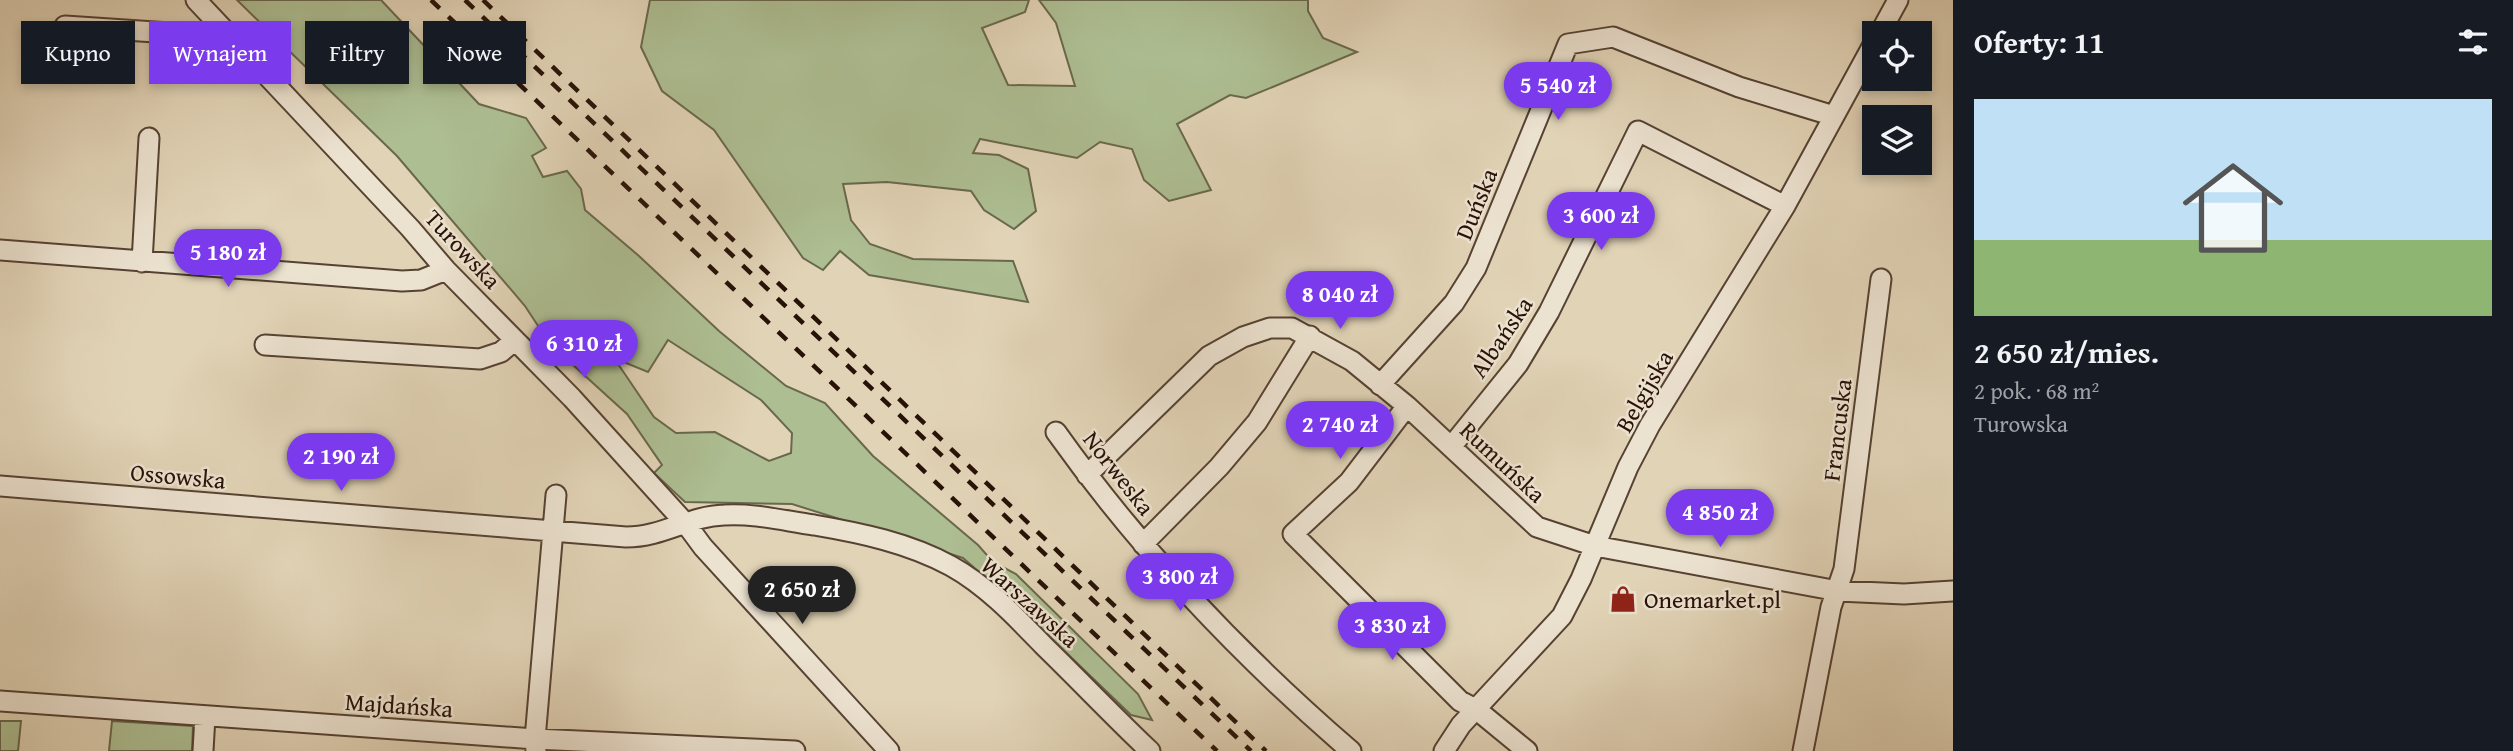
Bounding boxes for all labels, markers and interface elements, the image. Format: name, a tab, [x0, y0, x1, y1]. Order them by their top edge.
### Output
text: Oferty: 11	[1974, 20, 2105, 64]
chip: Kupno	[21, 21, 135, 84]
chip: Wynajem	[149, 21, 291, 84]
chip: Filtry	[305, 21, 409, 84]
chip: Nowe	[423, 21, 526, 84]
map controls	[1862, 21, 1932, 175]
button: locate	[1862, 21, 1932, 91]
icon: filters	[2454, 23, 2492, 61]
pin: 5 540 zł	[1486, 62, 1630, 122]
text: 5 540 zł	[1520, 68, 1596, 101]
button: layers	[1862, 105, 1932, 175]
icon: home	[2170, 145, 2296, 271]
street label: Duńska	[1446, 162, 1506, 245]
pin: 3 600 zł	[1529, 192, 1673, 252]
text: 3 600 zł	[1563, 198, 1639, 231]
street label: Turowska	[417, 201, 510, 297]
pin: 5 180 zł	[156, 230, 300, 289]
text: 5 180 zł	[190, 235, 266, 268]
pin: 8 040 zł	[1268, 272, 1412, 331]
text: 8 040 zł	[1302, 277, 1378, 310]
street label: Albańska	[1461, 289, 1541, 385]
pin: 6 310 zł	[512, 320, 656, 380]
text: 6 310 zł	[546, 326, 622, 359]
text: 2 650 zł/mies.	[1974, 330, 2159, 374]
street label: Belgijska	[1606, 343, 1682, 439]
text: 2 pok. · 68 m²	[1974, 374, 2099, 407]
street label: Francuska	[1813, 376, 1861, 483]
pin: 2 740 zł	[1268, 402, 1412, 461]
text: 2 740 zł	[1302, 407, 1378, 440]
text: Turowska	[1974, 407, 2068, 440]
street label: Rumuńska	[1452, 413, 1554, 511]
street label: Norweska	[1075, 423, 1164, 523]
pin: 2 190 zł	[269, 434, 413, 493]
text: 2 190 zł	[303, 439, 379, 472]
street label: Ossowska	[129, 454, 228, 498]
pin: 4 850 zł	[1648, 490, 1792, 549]
text: 4 850 zł	[1682, 495, 1758, 528]
street label: Warszawska	[973, 548, 1087, 656]
pin: 3 800 zł	[1108, 554, 1252, 613]
text: 3 800 zł	[1142, 559, 1218, 592]
pin: 2 650 zł	[730, 566, 874, 626]
text: 2 650 zł	[764, 572, 840, 605]
place label: Onemarket.pl	[1644, 582, 1781, 617]
shop icon: Onemarket.pl	[1608, 584, 1638, 614]
pin: 3 830 zł	[1320, 602, 1464, 662]
text: 3 830 zł	[1354, 608, 1430, 641]
street label: Majdańska	[344, 684, 455, 726]

